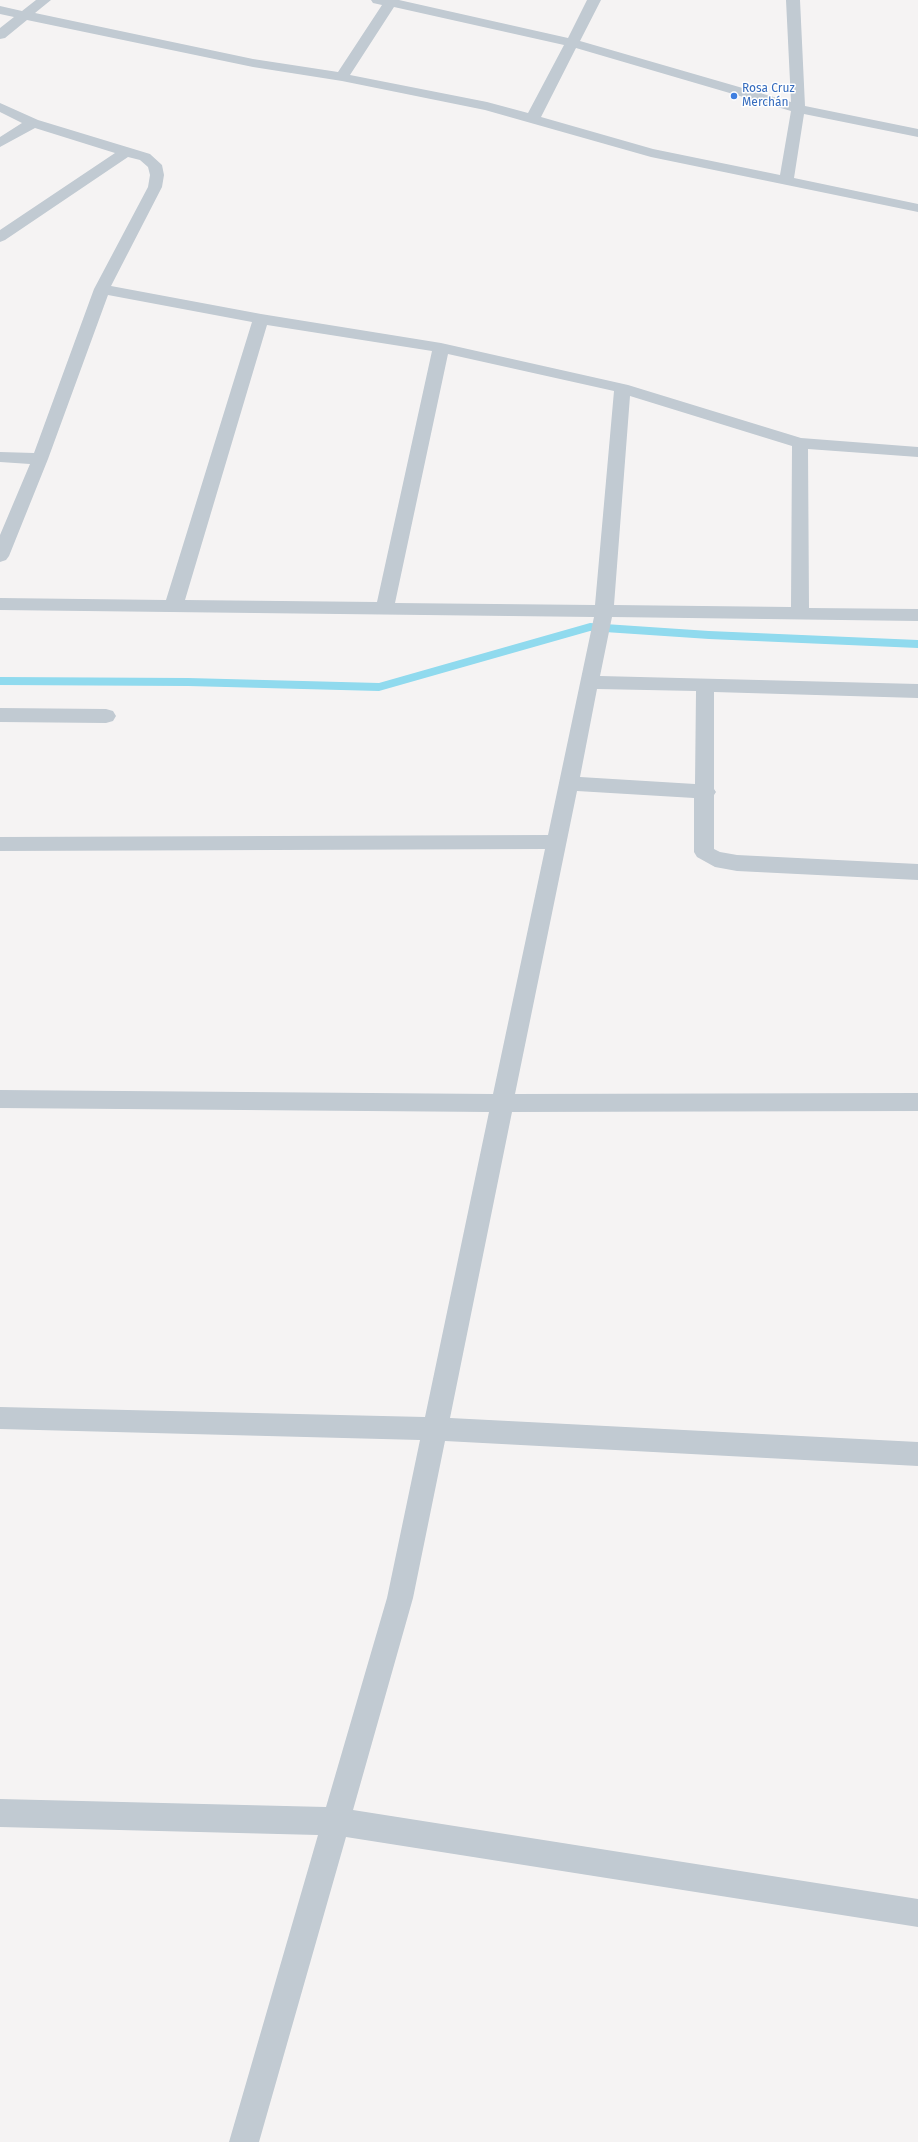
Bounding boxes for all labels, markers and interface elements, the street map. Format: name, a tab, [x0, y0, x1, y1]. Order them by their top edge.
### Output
place label: Rosa Cruz Merchán	[742, 82, 795, 110]
marker: Rosa Cruz Merchán	[729, 91, 739, 101]

